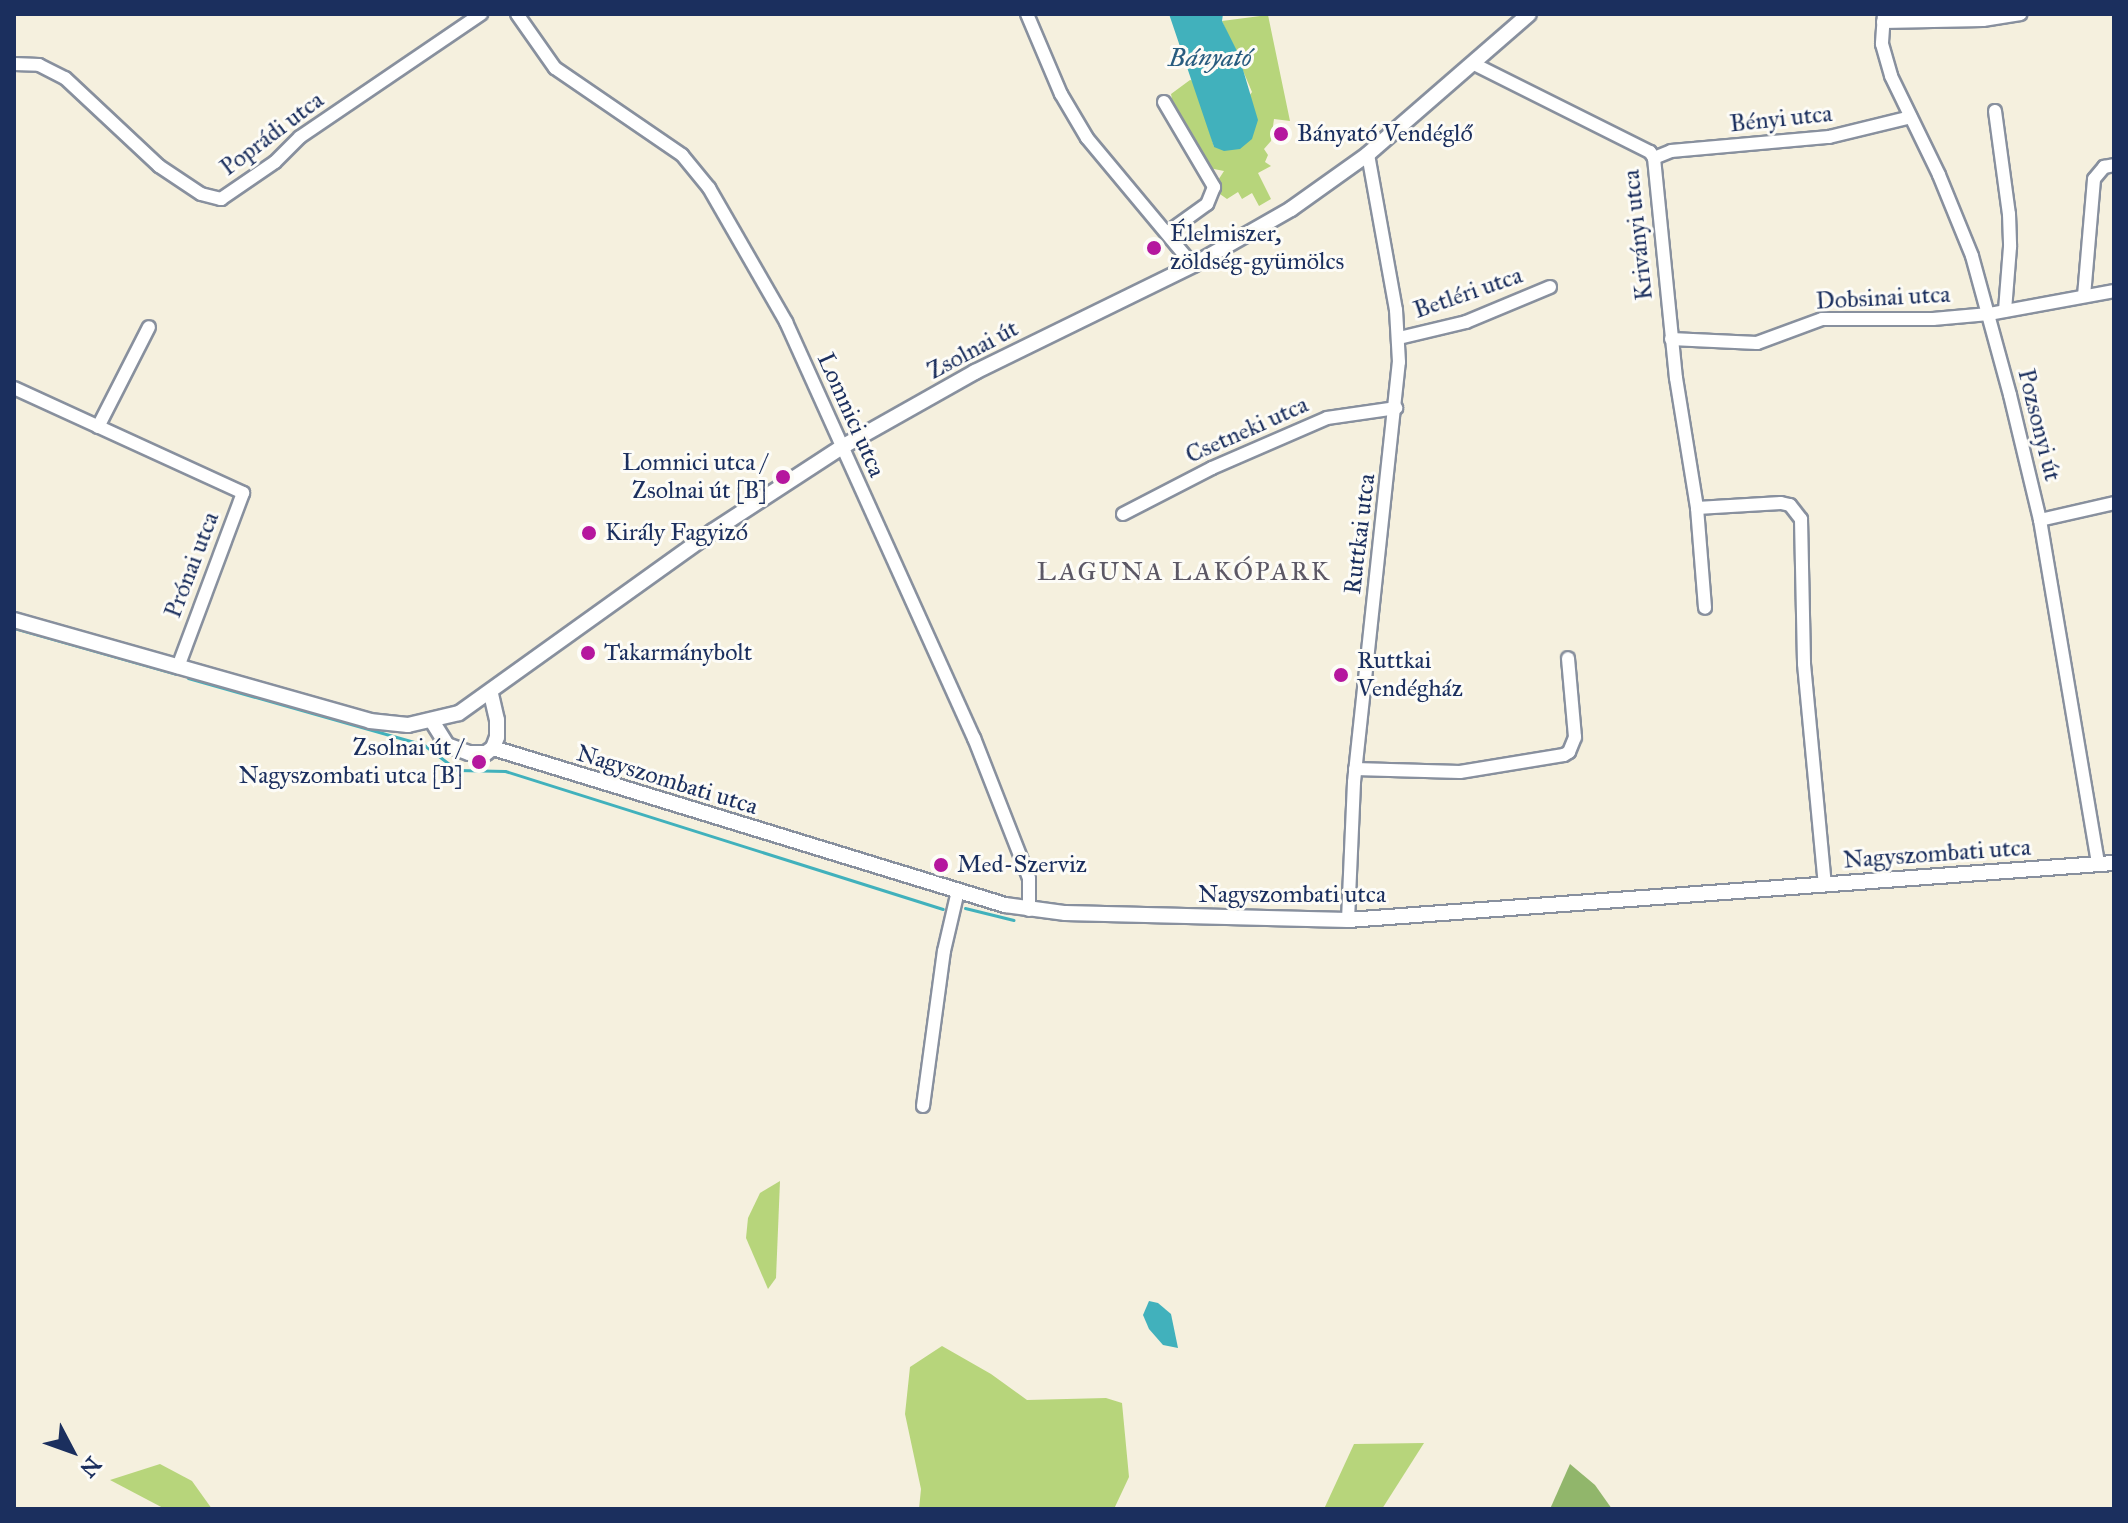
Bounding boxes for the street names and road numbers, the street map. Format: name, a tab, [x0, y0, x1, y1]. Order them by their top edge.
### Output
street label: Poprádi utca	[215, 86, 329, 182]
street label: Bényi utca	[1728, 99, 1834, 139]
street label: Kriványi utca	[1617, 168, 1659, 302]
street label: Betléri utca	[1410, 261, 1526, 325]
street label: Dobsinai utca	[1815, 280, 1951, 316]
street label: Zsolnai út	[923, 314, 1023, 386]
street label: Lomnici utca	[811, 348, 891, 482]
street label: Pozsonyi út	[2011, 366, 2067, 484]
street label: Csetneki utca	[1181, 390, 1313, 470]
street label: Ruttkai utca	[1338, 472, 1382, 596]
street label: Prónai utca	[159, 508, 225, 622]
street label: Nagyszombati utca	[573, 739, 761, 821]
street label: Nagyszombati utca	[1842, 833, 2032, 875]
street label: Nagyszombati utca	[1198, 881, 1386, 909]

